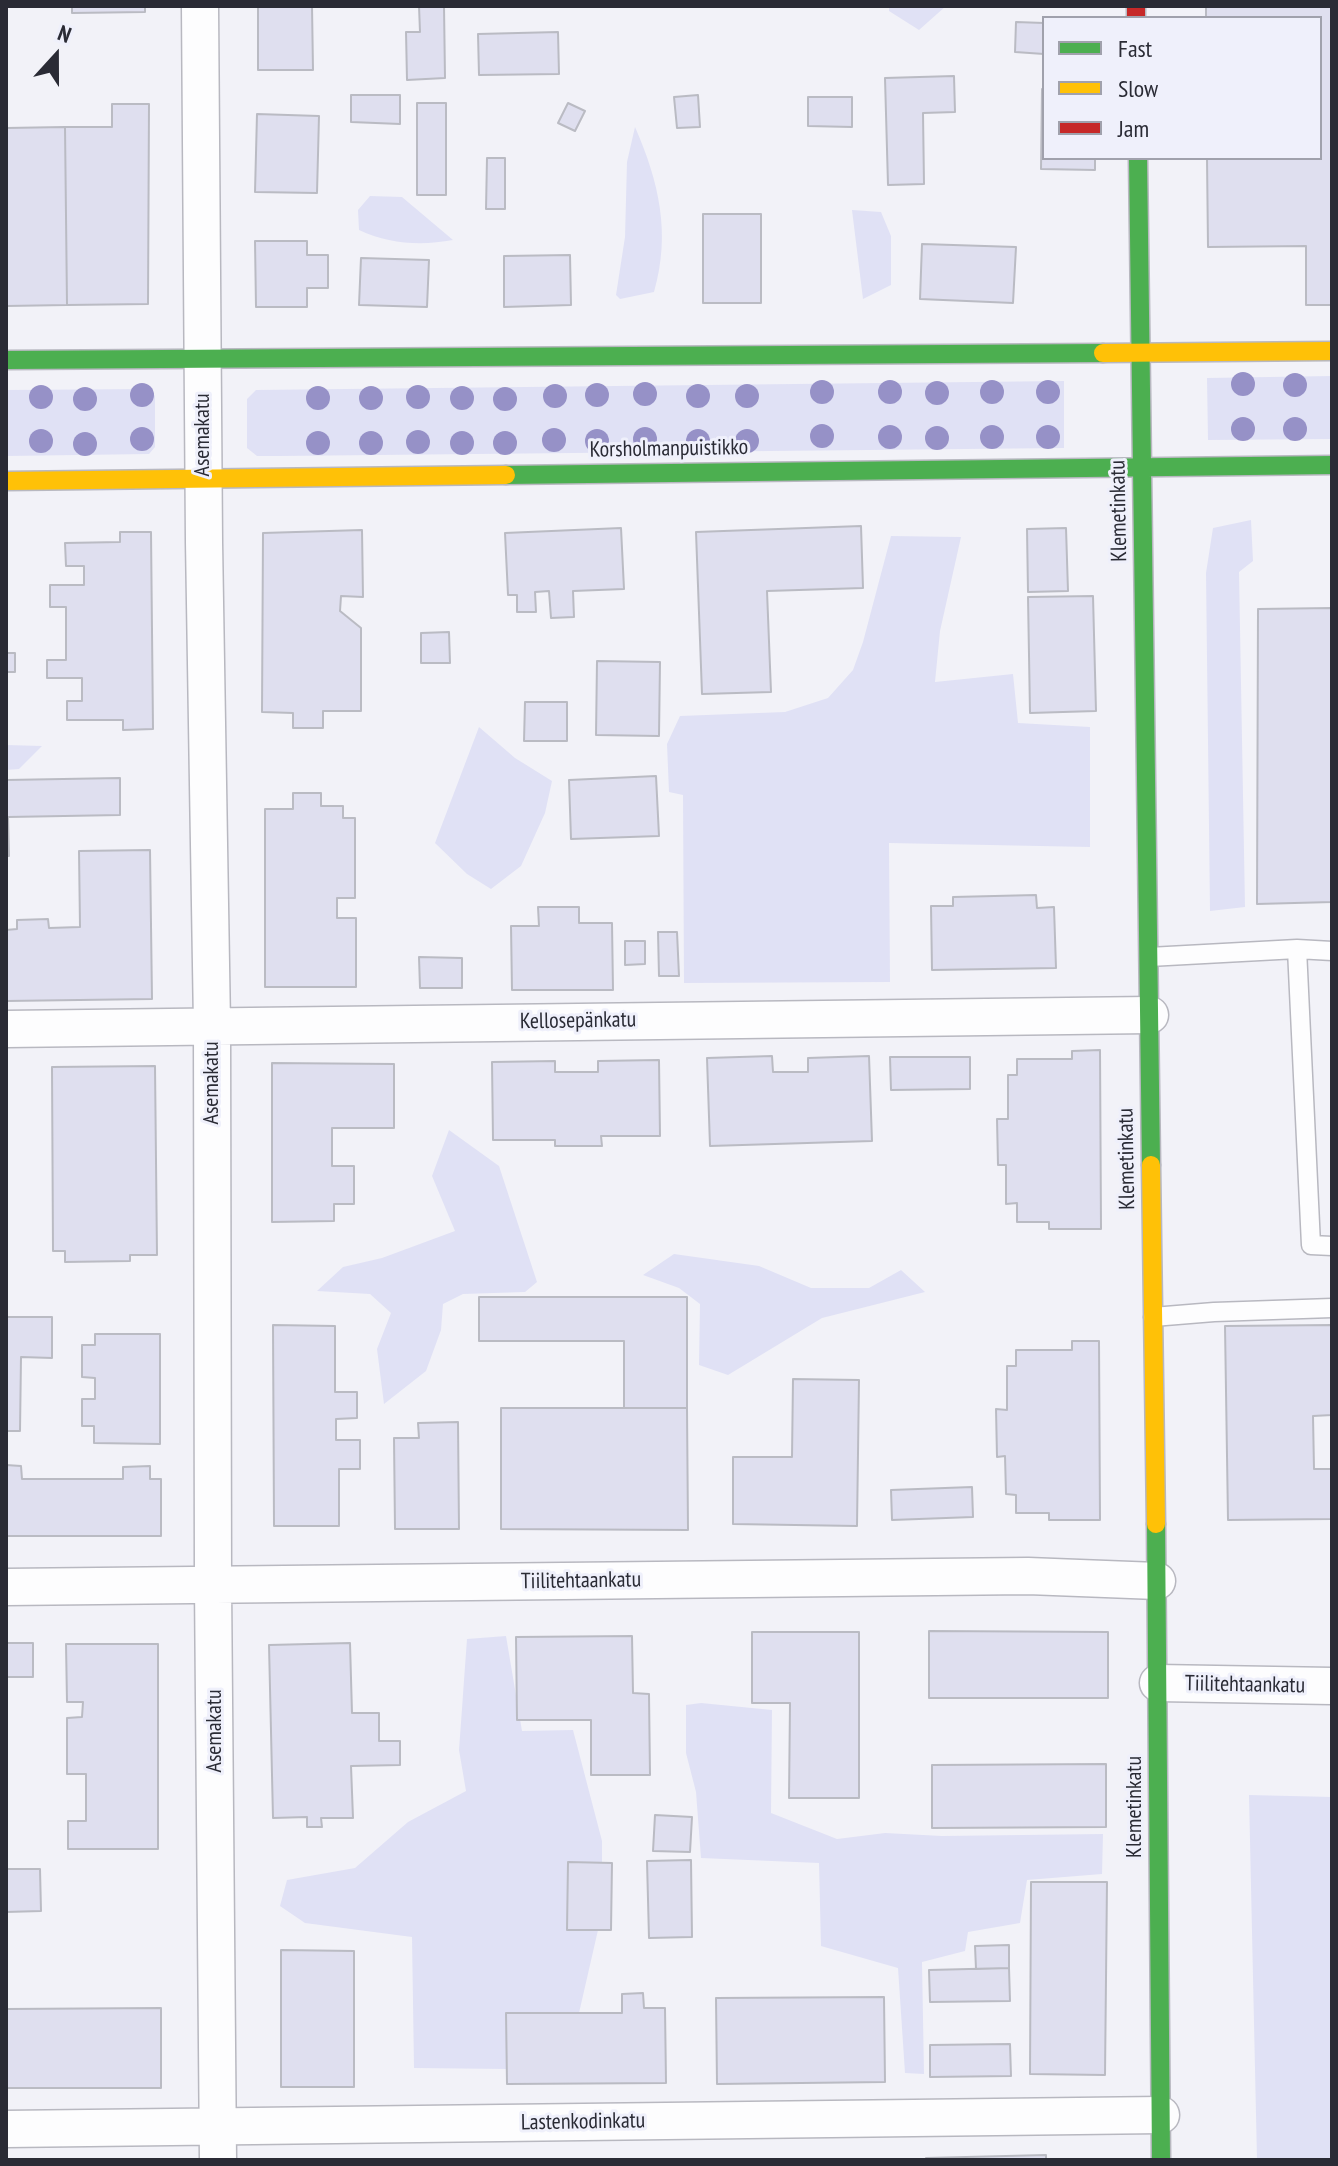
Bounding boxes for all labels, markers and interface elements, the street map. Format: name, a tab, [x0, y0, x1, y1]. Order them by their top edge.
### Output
north arrow	[16, 16, 96, 96]
legend	[1042, 16, 1322, 160]
text: N	[54, 18, 75, 49]
text: Fast	[1118, 33, 1152, 64]
text: Slow	[1118, 73, 1158, 104]
text: Jam	[1118, 113, 1149, 144]
street label: Asemakatu	[190, 394, 216, 476]
street label: Korsholmanpuistikko	[590, 434, 748, 464]
street label: Klemetinkatu	[1105, 460, 1133, 562]
street label: Kellosepänkatu	[520, 1007, 636, 1035]
street label: Asemakatu	[199, 1042, 225, 1124]
street label: Klemetinkatu	[1113, 1108, 1141, 1210]
street label: Tiilitehtaankatu	[521, 1567, 641, 1595]
street label: Tiilitehtaankatu	[1185, 1671, 1305, 1699]
street label: Asemakatu	[202, 1690, 228, 1772]
street label: Klemetinkatu	[1122, 1756, 1148, 1858]
street label: Lastenkodinkatu	[521, 2108, 645, 2136]

